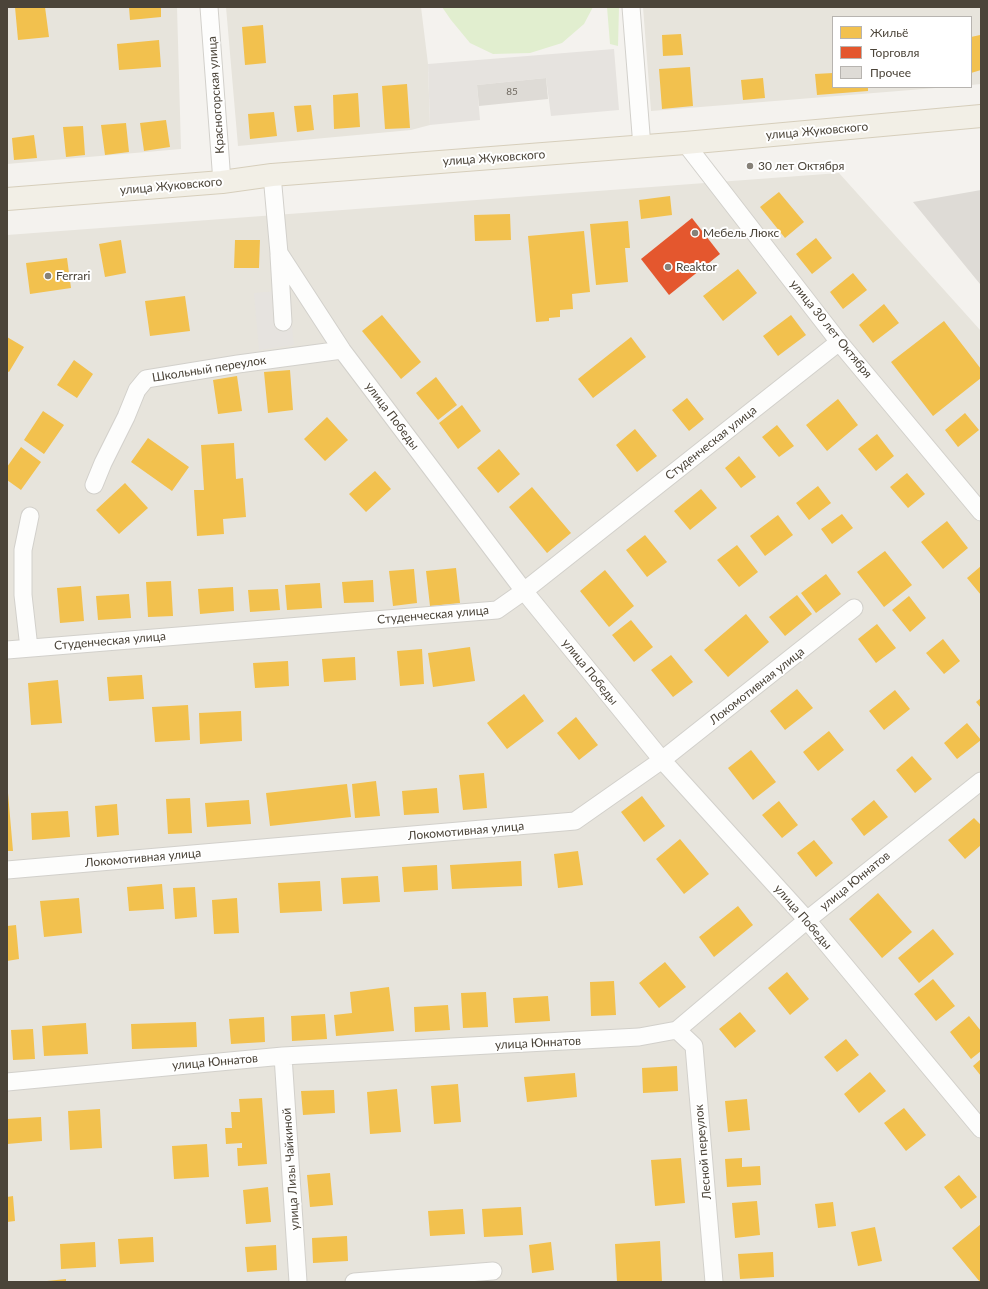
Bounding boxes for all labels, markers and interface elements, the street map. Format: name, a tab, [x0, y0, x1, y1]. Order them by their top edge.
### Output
legend	[832, 16, 972, 88]
text: Жильё	[870, 25, 908, 40]
street label: Красногорская улица	[205, 36, 227, 154]
text: Торговля	[870, 45, 920, 60]
text: Прочее	[870, 65, 911, 80]
house number: 85	[506, 86, 518, 98]
street label: улица Жуковского	[765, 119, 869, 143]
street label: улица Жуковского	[442, 147, 546, 169]
place label: 30 лет Октября	[758, 159, 844, 173]
marker: 30 лет Октября	[745, 161, 755, 171]
street label: улица Жуковского	[119, 174, 223, 198]
place label: Мебель Люкс	[703, 226, 779, 240]
marker: Мебель Люкс	[690, 228, 700, 238]
place label: Reaktor	[676, 260, 717, 274]
marker: Reaktor	[663, 262, 673, 272]
place label: Ferrari	[56, 269, 90, 283]
marker: Ferrari	[43, 271, 53, 281]
street label: улица 30 лет Октября	[787, 277, 875, 381]
street label: Школьный переулок	[151, 353, 267, 385]
street label: улица Победы	[362, 379, 422, 453]
street label: Студенческая улица	[662, 403, 760, 483]
street label: Студенческая улица	[377, 603, 489, 627]
street label: Студенческая улица	[54, 629, 166, 653]
street label: улица Победы	[559, 636, 621, 708]
street label: Локомотивная улица	[707, 644, 807, 728]
street label: Локомотивная улица	[407, 819, 525, 843]
street label: Локомотивная улица	[84, 846, 202, 870]
street label: улица Юннатов	[817, 848, 893, 914]
street label: улица Победы	[771, 882, 835, 952]
street label: улица Юннатов	[495, 1034, 581, 1052]
street label: улица Юннатов	[171, 1051, 259, 1073]
street label: Лесной переулок	[692, 1104, 714, 1200]
street label: улица Лизы Чайкиной	[280, 1107, 302, 1231]

